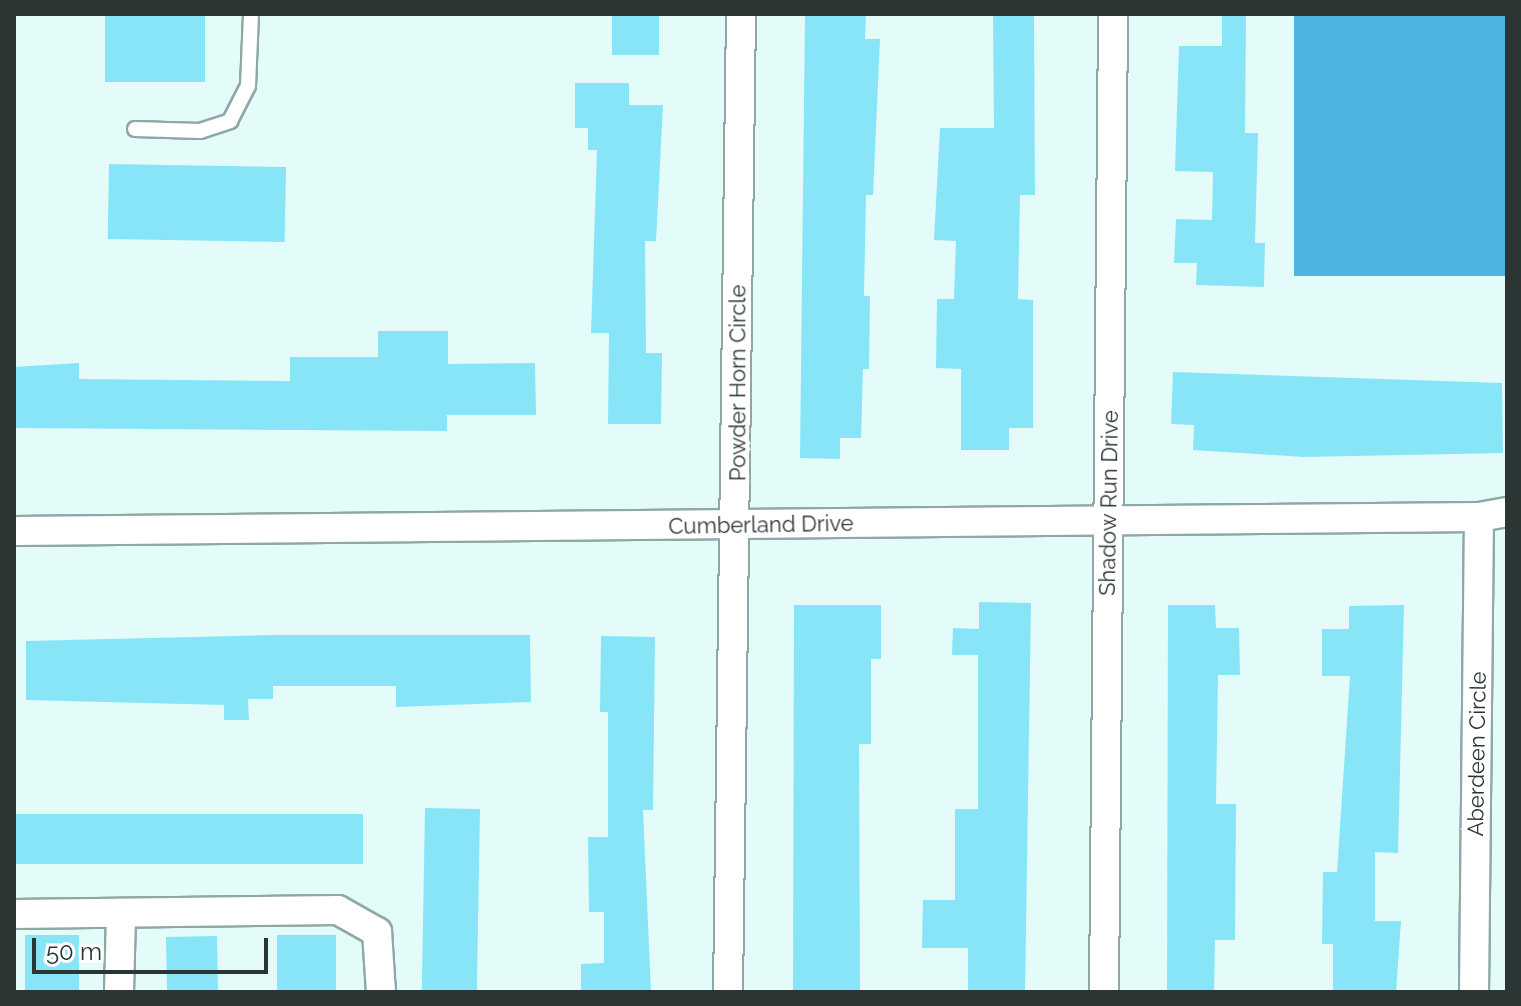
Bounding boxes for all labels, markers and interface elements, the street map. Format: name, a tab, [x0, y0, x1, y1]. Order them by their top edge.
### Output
street label: Powder Horn Circle	[725, 284, 751, 482]
street label: Shadow Run Drive	[1094, 410, 1124, 596]
street label: Cumberland Drive	[668, 510, 854, 540]
street label: Aberdeen Circle	[1462, 671, 1492, 837]
scale bar	[36, 922, 272, 972]
text: 50 m	[46, 937, 102, 966]

